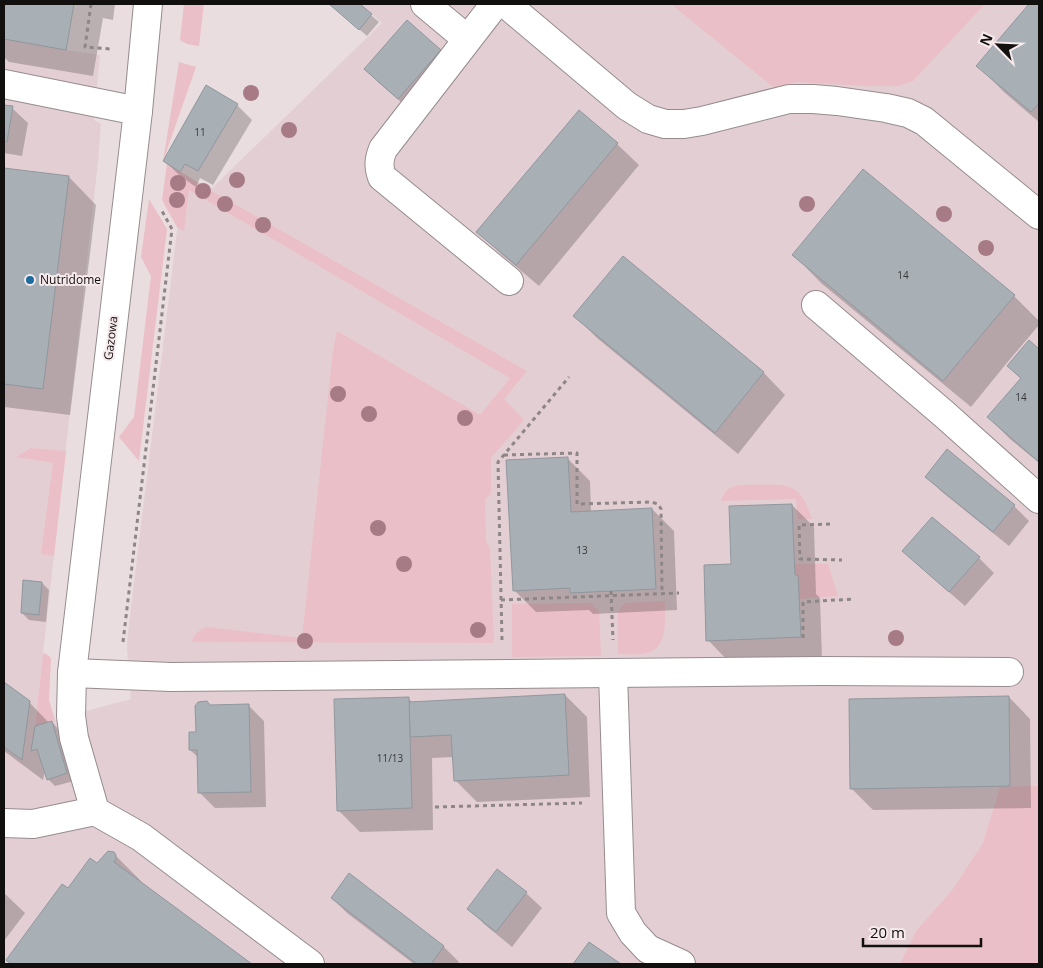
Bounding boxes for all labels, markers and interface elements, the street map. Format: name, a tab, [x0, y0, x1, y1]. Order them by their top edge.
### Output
north arrow	[973, 20, 1023, 70]
text: N	[975, 30, 997, 49]
house number: 11	[194, 125, 206, 139]
house number: 14	[897, 268, 909, 282]
place label: Nutridome	[40, 271, 101, 288]
marker: Nutridome	[24, 274, 36, 286]
street label: Gazowa	[99, 315, 122, 361]
house number: 14	[1015, 390, 1027, 404]
house number: 13	[576, 543, 588, 557]
house number: 11/13	[377, 751, 404, 765]
scale bar	[863, 916, 980, 948]
text: 20 m	[870, 922, 905, 942]

